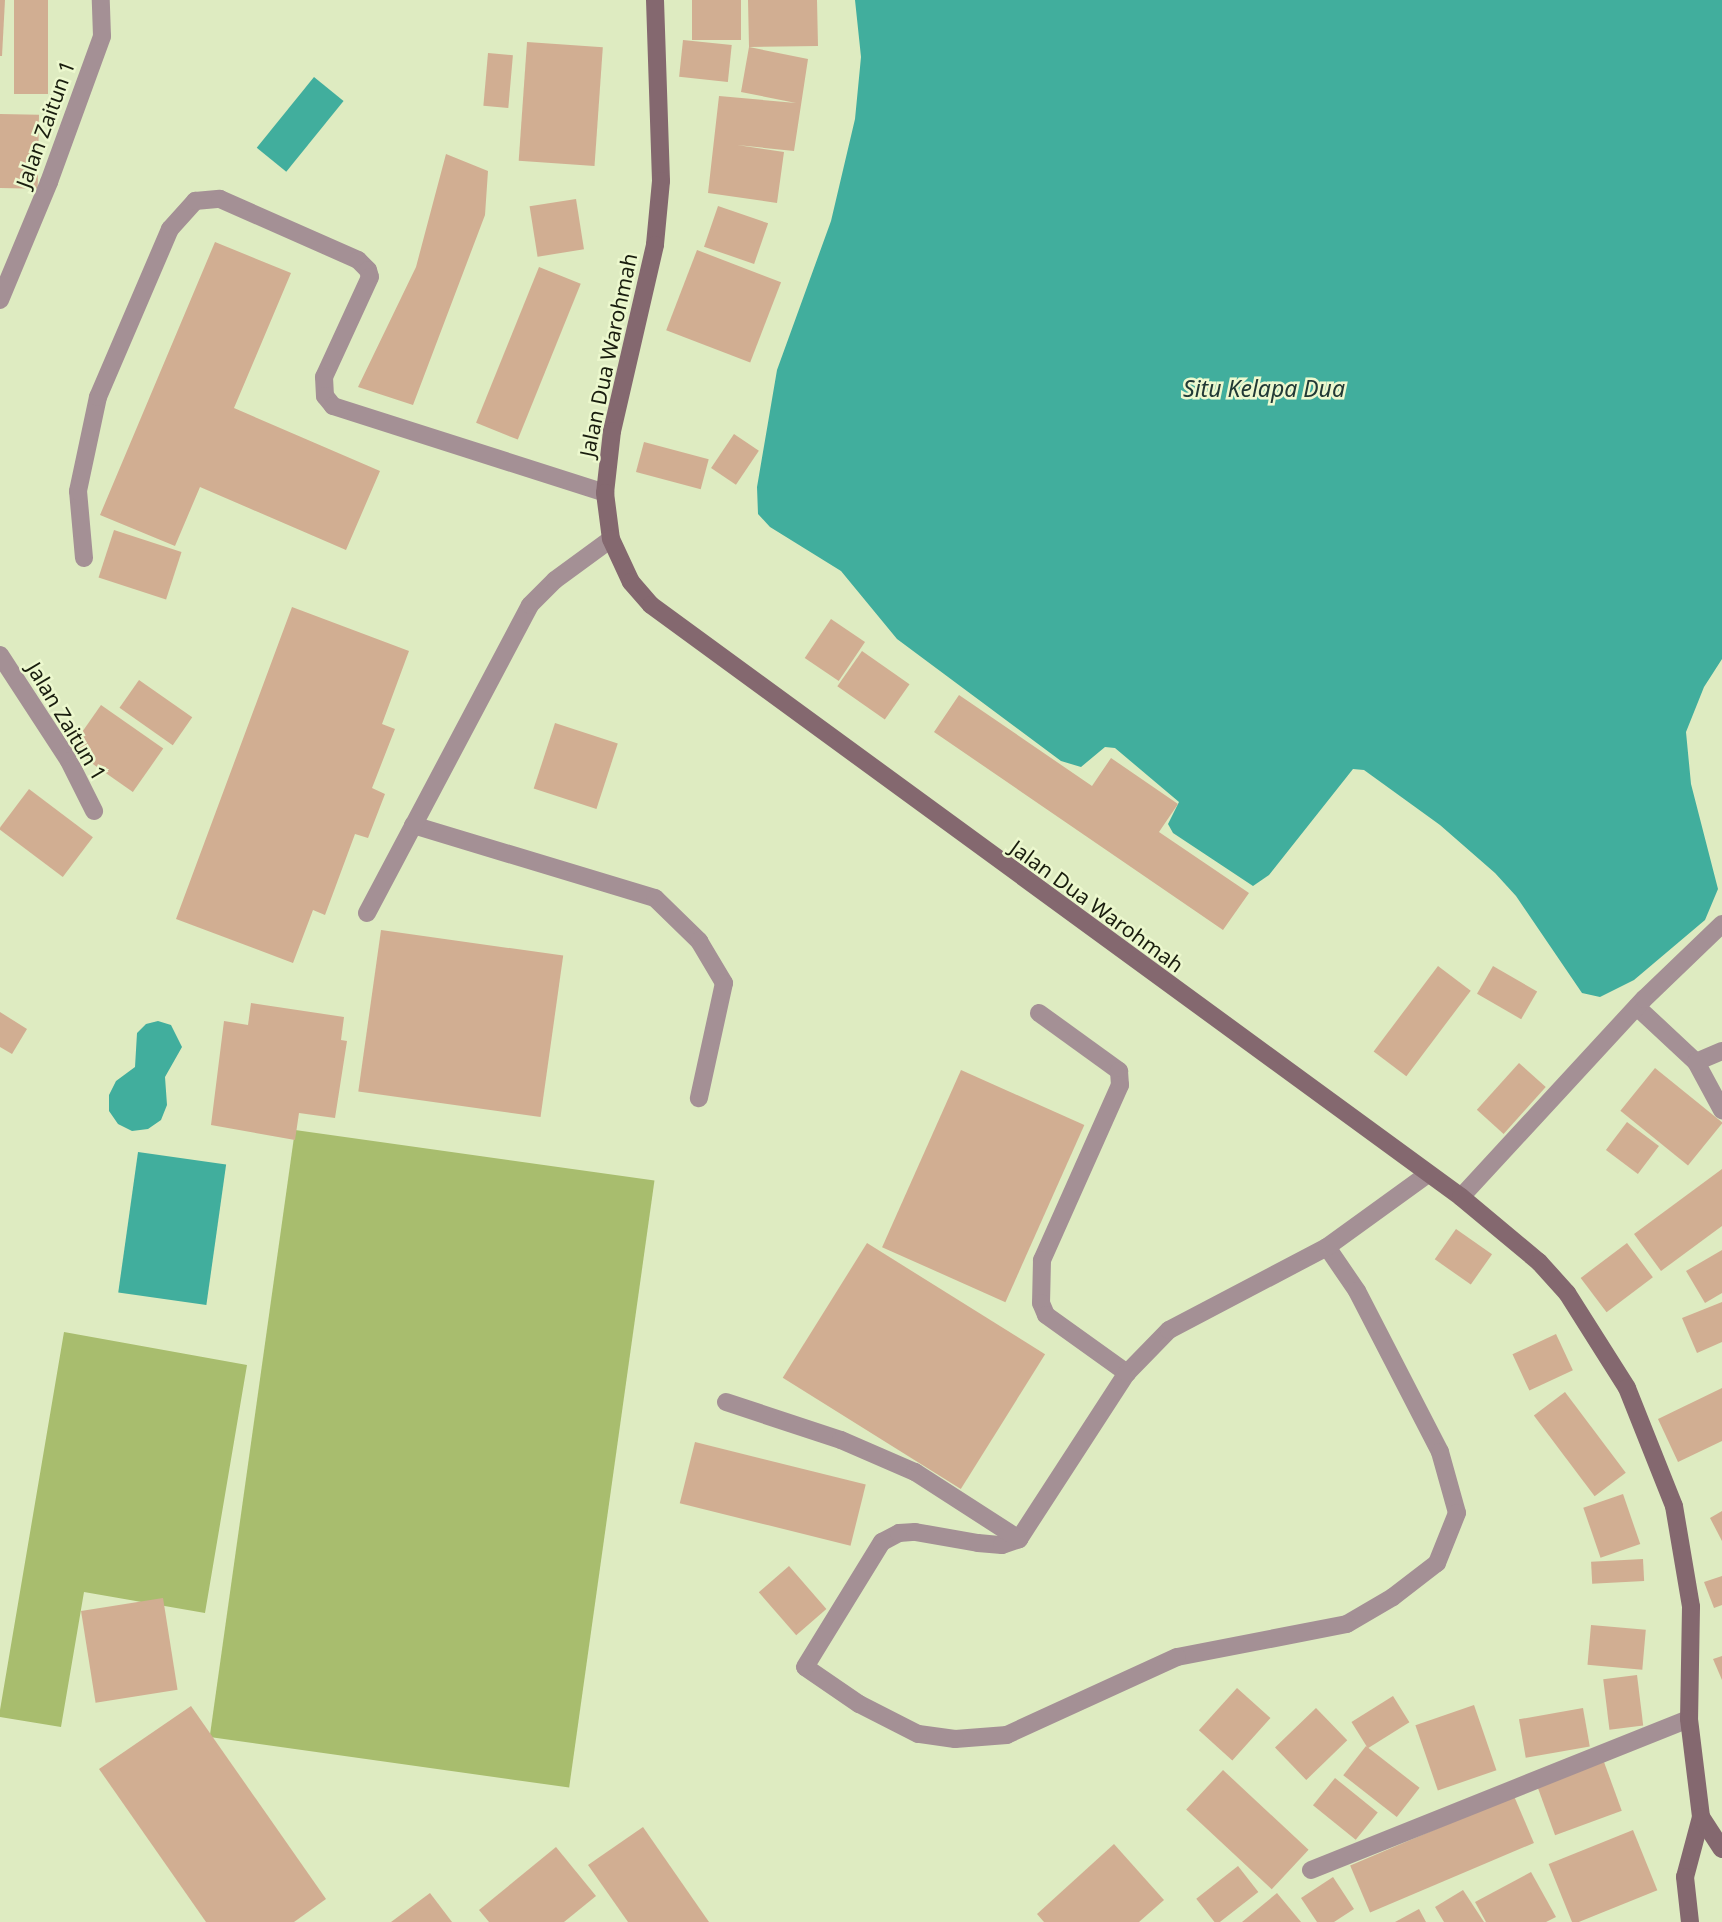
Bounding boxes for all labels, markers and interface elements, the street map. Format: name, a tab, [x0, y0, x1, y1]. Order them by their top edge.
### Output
street label: Jalan Zaitun 1	[10, 57, 80, 191]
street label: Jalan Dua Warohmah	[574, 251, 642, 459]
water label: Situ Kelapa Dua	[1183, 374, 1345, 402]
street label: Jalan Zaitun 1	[22, 657, 112, 785]
street label: Jalan Dua Warohmah	[1005, 835, 1189, 977]

